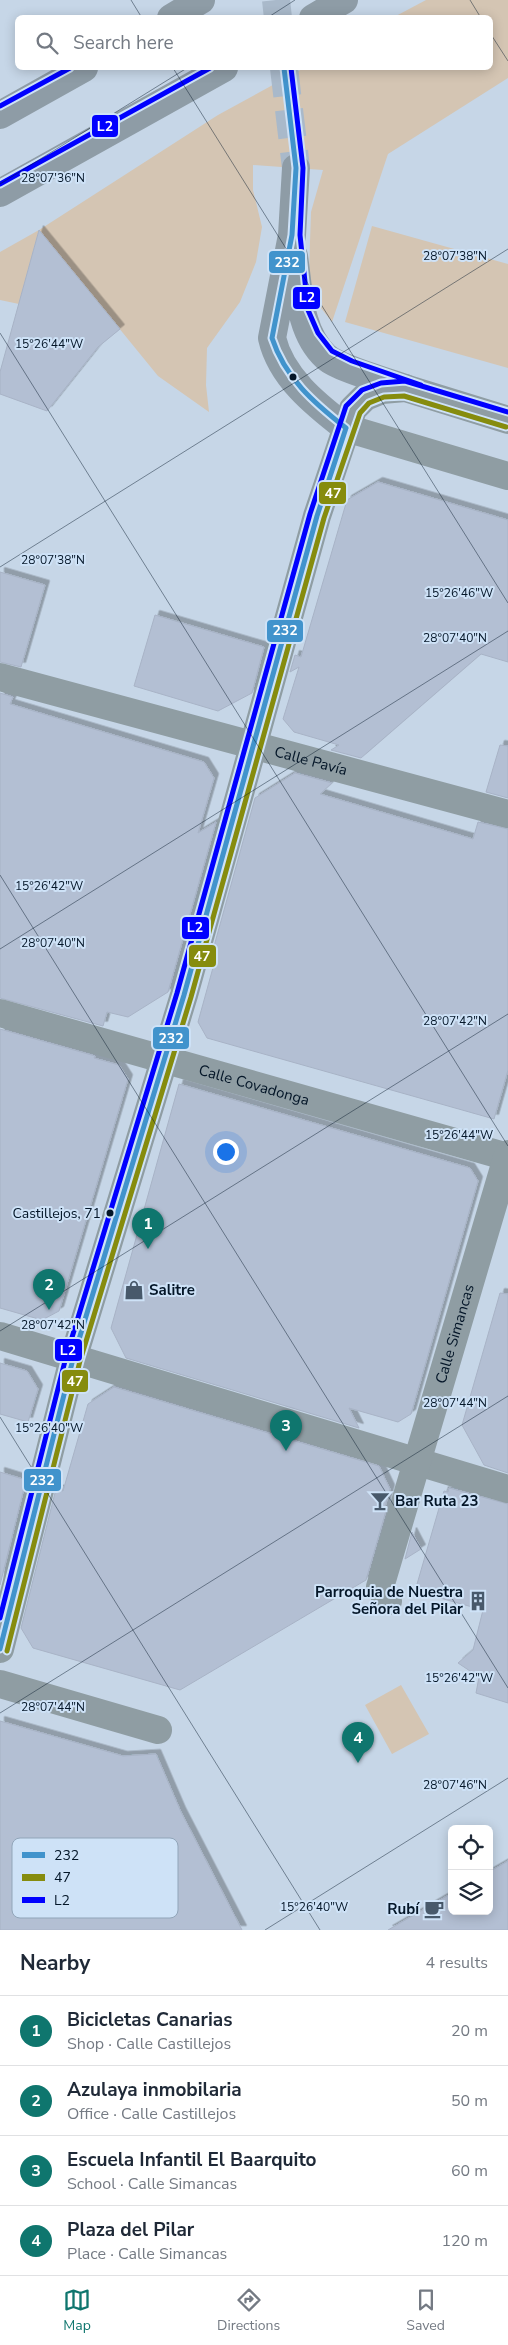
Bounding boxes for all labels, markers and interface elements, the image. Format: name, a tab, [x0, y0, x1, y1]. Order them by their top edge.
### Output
search box	[15, 15, 493, 70]
icon: search	[33, 29, 61, 57]
text: Search here	[73, 30, 174, 56]
line badge: L2	[91, 114, 119, 138]
text: L2	[97, 117, 113, 136]
text: 28°07'36"N	[21, 170, 85, 186]
text: 28°07'38"N	[423, 248, 487, 264]
line badge: 232	[268, 250, 306, 274]
text: 232	[274, 253, 300, 272]
line badge: L2	[292, 286, 321, 310]
text: L2	[299, 288, 315, 307]
text: 15°26'44"W	[15, 336, 83, 352]
unlabelled marker	[288, 372, 298, 382]
line badge: 47	[318, 481, 347, 505]
text: 47	[325, 484, 341, 503]
text: 28°07'38"N	[21, 552, 85, 568]
text: 15°26'46"W	[425, 585, 493, 601]
line badge: 232	[266, 619, 304, 643]
text: 232	[272, 621, 298, 640]
text: 28°07'40"N	[423, 630, 487, 646]
street label: Calle Pavía	[272, 741, 350, 780]
text: 15°26'42"W	[15, 878, 83, 894]
line badge: L2	[181, 916, 210, 940]
text: L2	[187, 918, 203, 937]
text: 28°07'40"N	[21, 935, 85, 951]
line badge: 47	[188, 944, 217, 968]
text: 47	[194, 947, 210, 966]
text: 28°07'42"N	[423, 1013, 487, 1029]
line badge: 232	[152, 1026, 190, 1050]
text: 232	[158, 1029, 184, 1048]
street label: Calle Covadonga	[196, 1060, 312, 1110]
text: 15°26'44"W	[425, 1127, 493, 1143]
your location	[213, 1139, 239, 1165]
place label: Castillejos, 71	[13, 1204, 101, 1223]
marker: Castillejos, 71	[105, 1208, 115, 1218]
pin: 1	[132, 1208, 164, 1249]
pin: 2	[33, 1269, 65, 1310]
shop icon: Salitre	[123, 1279, 145, 1301]
place label: Salitre	[149, 1280, 195, 1300]
street label: Calle Simancas	[431, 1282, 479, 1386]
text: 28°07'42"N	[21, 1317, 85, 1333]
line badge: L2	[54, 1338, 83, 1362]
text: L2	[60, 1341, 76, 1360]
line badge: 47	[61, 1369, 89, 1393]
text: 47	[67, 1372, 83, 1391]
text: 28°07'44"N	[423, 1395, 487, 1411]
pin: 3	[270, 1410, 302, 1451]
text: 15°26'40"W	[15, 1420, 83, 1436]
line badge: 232	[23, 1468, 62, 1492]
text: 232	[29, 1471, 55, 1490]
bar icon: Bar Ruta 23	[369, 1490, 391, 1512]
place label: Bar Ruta 23	[395, 1491, 478, 1511]
place label: Parroquia de Nuestra Señora del Pilar	[315, 1582, 463, 1619]
building icon: Parroquia de Nuestra Señora del Pilar	[467, 1590, 489, 1612]
text: 15°26'42"W	[425, 1670, 493, 1686]
text: 28°07'44"N	[21, 1699, 85, 1715]
pin: 4	[342, 1722, 374, 1763]
text: 28°07'46"N	[423, 1777, 487, 1793]
map controls	[448, 1825, 493, 1915]
button: locate	[448, 1825, 493, 1870]
legend	[12, 1838, 178, 1918]
text: 232	[54, 1846, 79, 1865]
text: 47	[54, 1868, 71, 1887]
button: layers	[448, 1870, 493, 1915]
text: L2	[54, 1891, 70, 1910]
cafe icon: Rubí	[423, 1898, 445, 1920]
text: 15°26'40"W	[280, 1899, 348, 1915]
place label: Rubí	[387, 1899, 420, 1919]
text: Nearby	[20, 1949, 90, 1977]
text: 4 results	[426, 1952, 488, 1974]
text: Bicicletas Canarias	[67, 2007, 232, 2033]
text: 1	[31, 2020, 41, 2042]
text: 20 m	[451, 2020, 488, 2042]
text: Shop · Calle Castillejos	[67, 2033, 231, 2055]
text: Azulaya inmobilaria	[67, 2077, 242, 2103]
text: 2	[31, 2090, 41, 2112]
text: 50 m	[451, 2090, 488, 2112]
text: Office · Calle Castillejos	[67, 2103, 236, 2125]
text: Escuela Infantil El Baarquito	[67, 2147, 317, 2173]
text: 3	[31, 2160, 41, 2182]
text: 60 m	[451, 2160, 488, 2182]
text: School · Calle Simancas	[67, 2173, 237, 2195]
text: Plaza del Pilar	[67, 2217, 194, 2243]
text: 4	[31, 2230, 41, 2252]
text: 120 m	[441, 2230, 488, 2252]
text: Place · Calle Simancas	[67, 2243, 227, 2265]
tab: Map	[63, 2286, 91, 2335]
tab: Directions	[217, 2286, 280, 2335]
tab: Saved	[406, 2286, 445, 2335]

